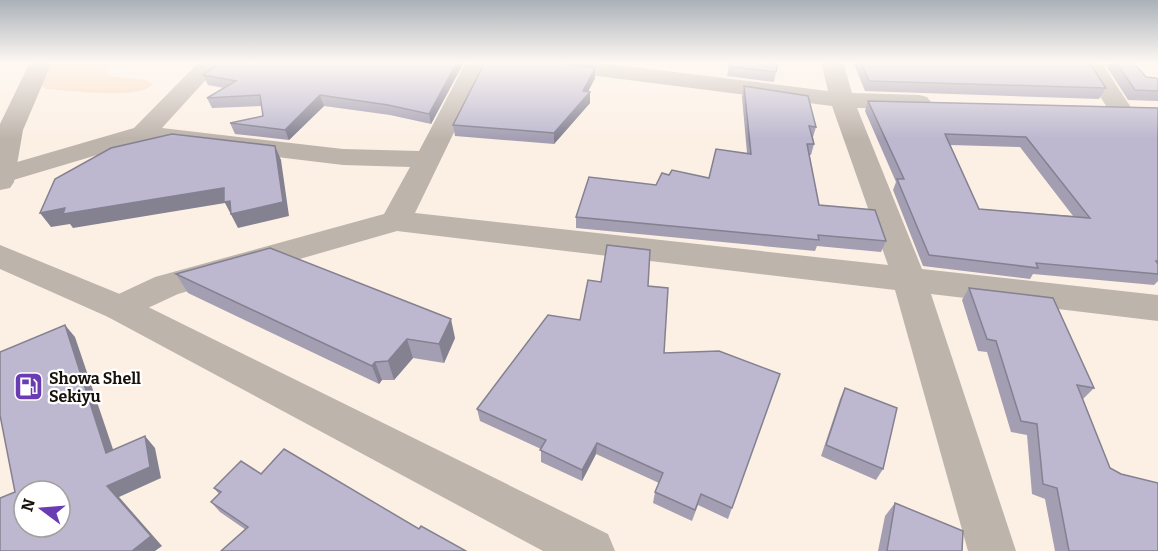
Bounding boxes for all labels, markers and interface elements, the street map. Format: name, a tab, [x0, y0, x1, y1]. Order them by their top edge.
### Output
place label: Showa Shell Sekiyu	[49, 369, 141, 406]
fuel station icon: Showa Shell Sekiyu	[12, 371, 44, 403]
north arrow	[12, 479, 72, 539]
text: N	[17, 496, 39, 514]

